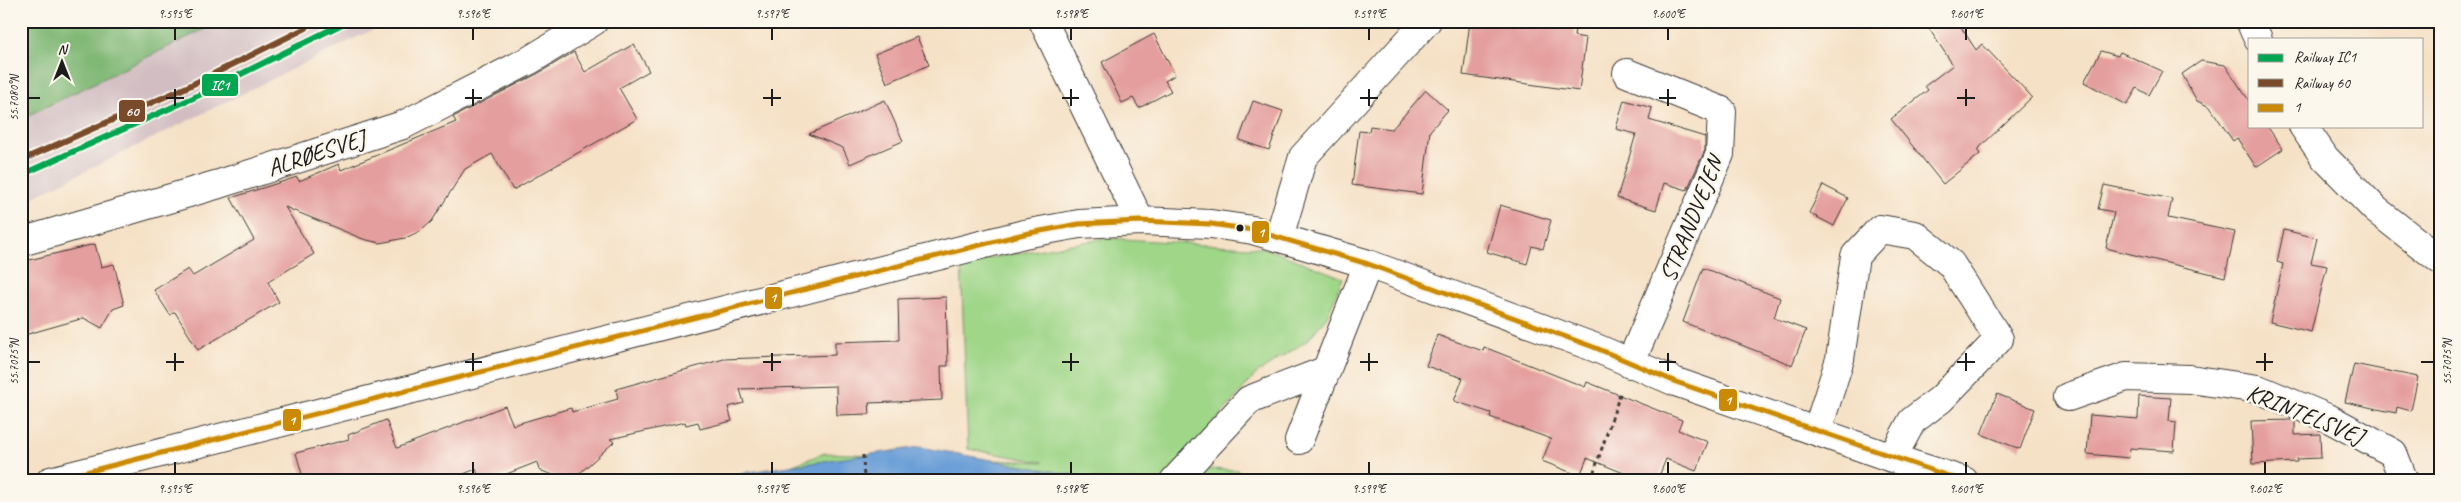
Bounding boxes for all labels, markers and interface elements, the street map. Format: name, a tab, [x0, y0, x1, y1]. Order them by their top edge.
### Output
text: 9.595°E	[158, 6, 194, 22]
text: 9.596°E	[456, 6, 492, 22]
text: 9.597°E	[755, 6, 791, 22]
text: 9.598°E	[1054, 6, 1090, 22]
text: 9.599°E	[1352, 6, 1388, 22]
text: 9.600°E	[1651, 6, 1687, 22]
text: 9.601°E	[1949, 6, 1985, 22]
north arrow	[38, 38, 88, 88]
legend	[2248, 38, 2424, 128]
text: N	[58, 41, 69, 58]
text: Railway IC1	[2294, 48, 2358, 67]
line badge: IC1	[201, 73, 239, 97]
text: 55.7080°N	[6, 74, 22, 121]
text: Railway 60	[2294, 74, 2351, 93]
text: IC1	[211, 77, 231, 94]
text: 1	[2294, 98, 2302, 117]
line badge: 60	[118, 99, 146, 123]
text: 60	[126, 103, 140, 120]
street label: ALRØESVEJ	[263, 122, 373, 183]
street label: STRANDVEJEN	[1652, 149, 1731, 286]
line badge: 1	[1251, 220, 1270, 244]
unlabelled marker	[1235, 223, 1245, 233]
text: 1	[1258, 224, 1266, 241]
line badge: 1	[764, 286, 783, 310]
text: 1	[770, 289, 778, 306]
text: 55.7075°N	[6, 338, 22, 385]
text: 55.7075°N	[2439, 338, 2455, 385]
street label: KRINTELSVEJ	[2242, 377, 2371, 452]
line badge: 1	[1718, 388, 1738, 412]
text: 1	[1725, 392, 1733, 409]
line badge: 1	[282, 408, 302, 432]
text: 1	[289, 412, 297, 429]
text: 9.595°E	[158, 481, 194, 497]
text: 9.596°E	[456, 481, 492, 497]
text: 9.597°E	[755, 481, 791, 497]
text: 9.598°E	[1054, 481, 1090, 497]
text: 9.599°E	[1352, 481, 1388, 497]
text: 9.600°E	[1651, 481, 1687, 497]
text: 9.601°E	[1949, 481, 1985, 497]
text: 9.602°E	[2248, 481, 2284, 497]

